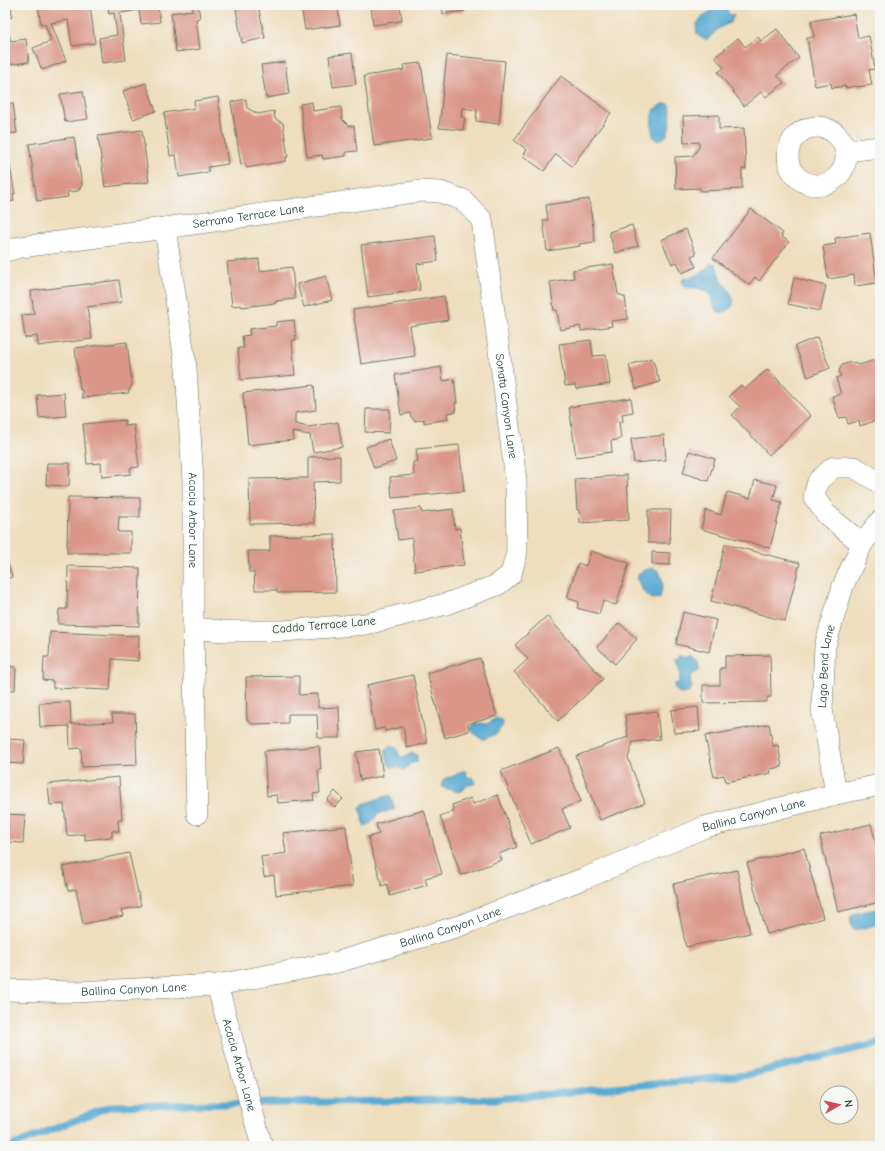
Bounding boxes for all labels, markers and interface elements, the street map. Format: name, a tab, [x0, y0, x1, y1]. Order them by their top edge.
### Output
street label: Serrano Terrace Lane	[192, 201, 305, 231]
street label: Sonata Canyon Lane	[493, 352, 520, 460]
street label: Acacia Arbor Lane	[185, 472, 200, 568]
street label: Caddo Terrace Lane	[272, 613, 376, 637]
street label: Lago Bend Lane	[815, 623, 838, 708]
street label: Ballina Canyon Lane	[701, 795, 807, 834]
street label: Ballina Canyon Lane	[398, 904, 503, 950]
street label: Ballina Canyon Lane	[81, 980, 187, 999]
street label: Acacia Arbor Lane	[220, 1017, 259, 1113]
north arrow	[819, 1085, 859, 1125]
text: N	[841, 1099, 855, 1108]

